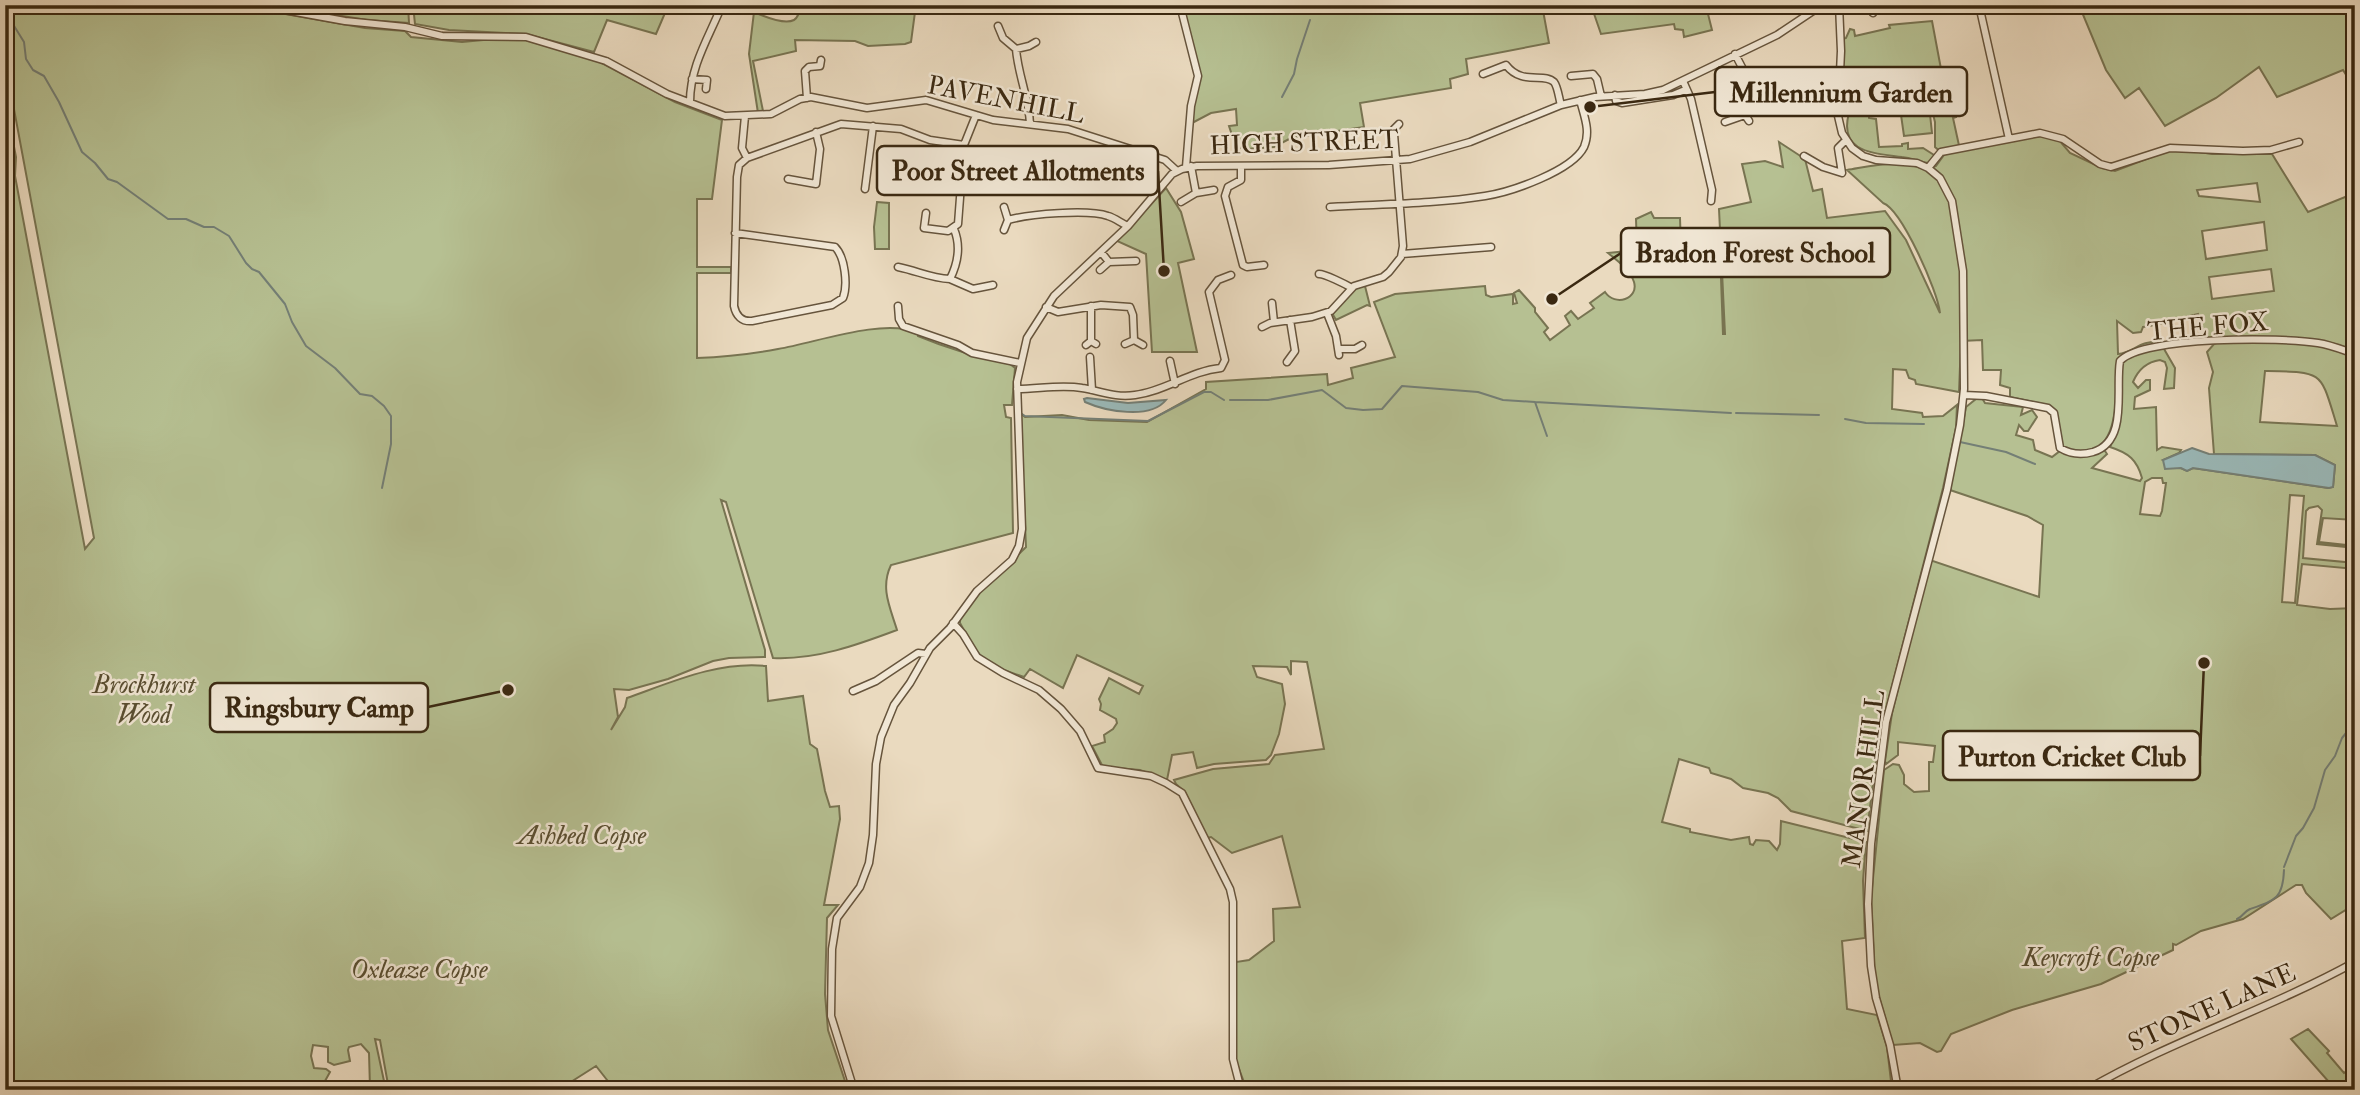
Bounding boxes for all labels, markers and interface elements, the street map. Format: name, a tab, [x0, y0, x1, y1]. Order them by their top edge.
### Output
callout: Millennium Garden	[1715, 67, 1967, 116]
street label: PAVENHILL	[925, 69, 1087, 131]
text: Millennium Garden	[1728, 76, 1954, 111]
street label: HIGH STREET	[1209, 124, 1399, 162]
callout: Poor Street Allotments	[877, 146, 1158, 195]
text: Poor Street Allotments	[891, 154, 1145, 189]
callout: Bradon Forest School	[1621, 228, 1890, 277]
text: Bradon Forest School	[1635, 236, 1876, 271]
street label: THE FOX	[2146, 306, 2270, 348]
park label: Brockhurst Wood	[90, 669, 197, 731]
callout: Ringsbury Camp	[210, 683, 428, 732]
street label: MANOR HILL	[1836, 688, 1892, 870]
text: Ringsbury Camp	[224, 691, 414, 726]
callout: Purton Cricket Club	[1943, 731, 2200, 780]
text: Purton Cricket Club	[1958, 740, 2187, 775]
park label: Ashbed Copse	[515, 820, 647, 852]
park label: Keycroft Copse	[2021, 942, 2160, 974]
park label: Oxleaze Copse	[350, 954, 488, 986]
street label: STONE LANE	[2123, 957, 2301, 1059]

